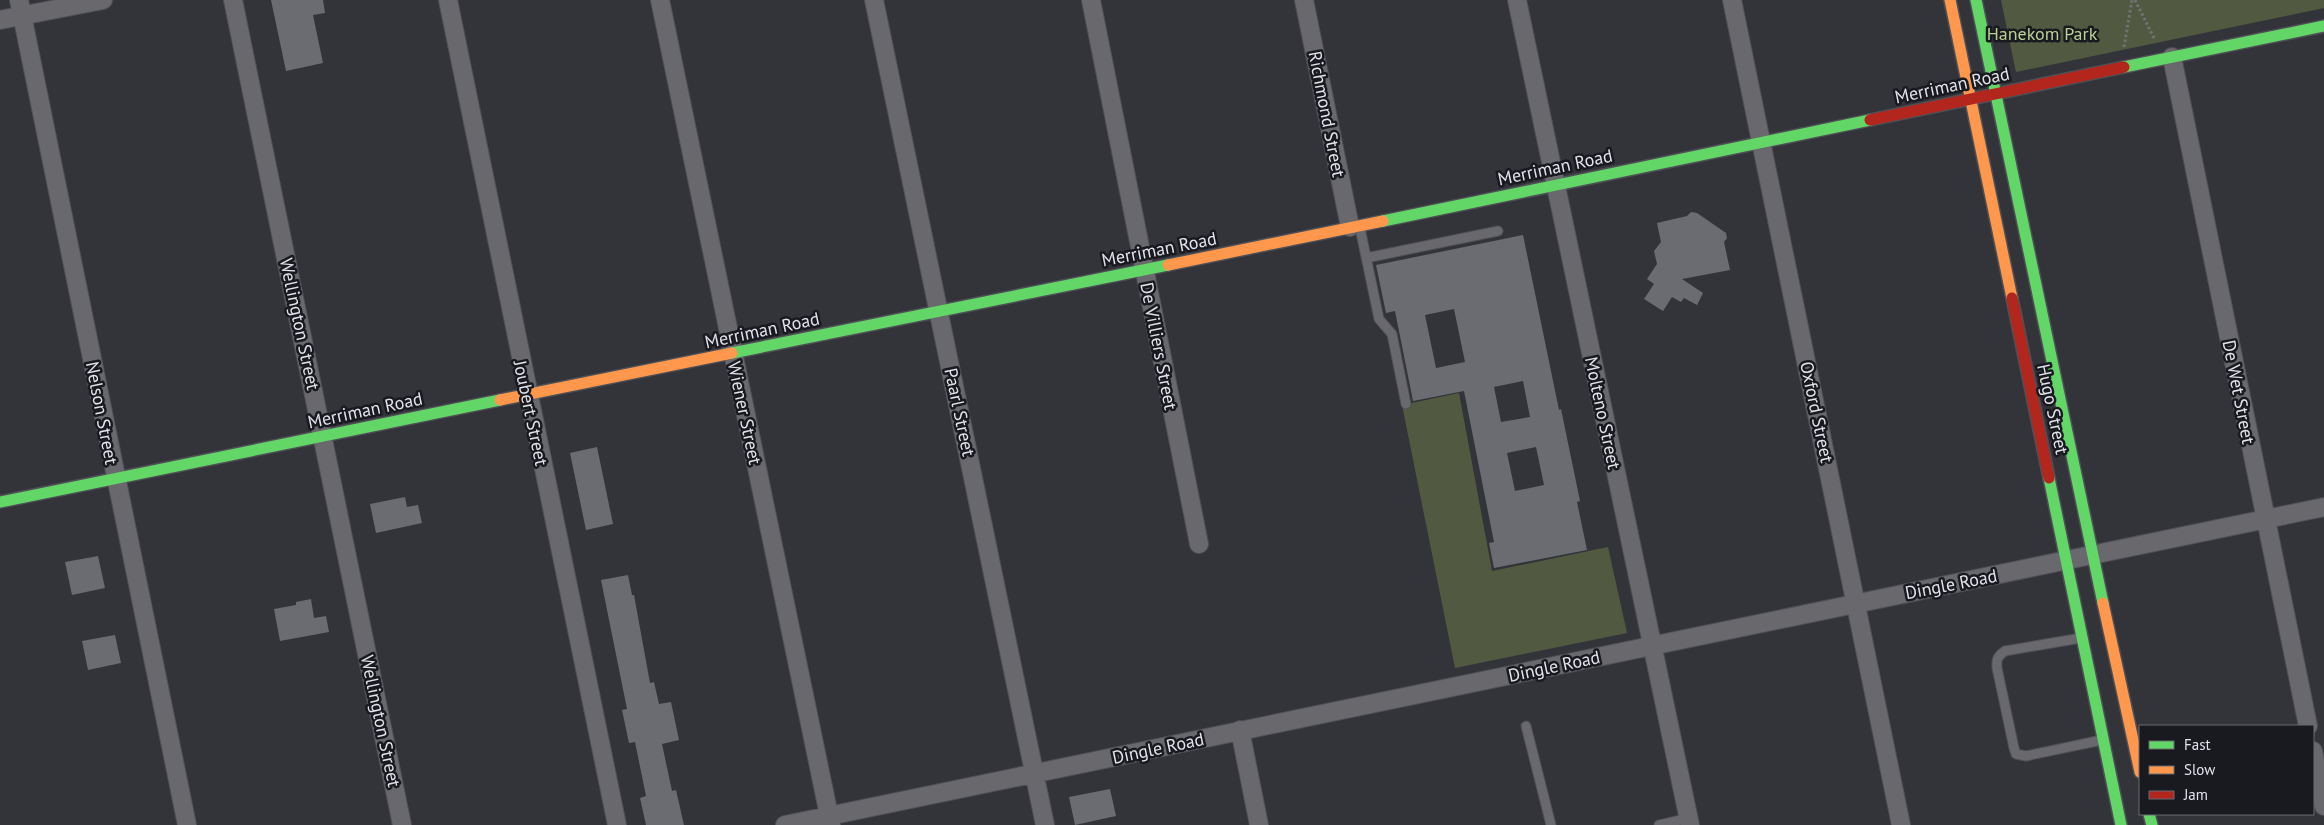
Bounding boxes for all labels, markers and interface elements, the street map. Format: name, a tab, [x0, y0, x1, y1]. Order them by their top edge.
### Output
park label: Hanekom Park	[1987, 22, 2098, 45]
street label: Richmond Street	[1303, 49, 1351, 179]
street label: Merriman Road	[1893, 62, 2011, 108]
street label: Merriman Road	[1496, 144, 1614, 190]
street label: Merriman Road	[1100, 227, 1218, 271]
street label: Wellington Street	[275, 256, 325, 392]
street label: De Villiers Street	[1135, 280, 1183, 412]
street label: Merriman Road	[703, 307, 821, 353]
street label: De Wet Street	[2218, 338, 2260, 446]
street label: Molteno Street	[1580, 355, 1626, 471]
street label: Joubert Street	[508, 357, 553, 468]
street label: Wiener Street	[723, 359, 767, 467]
street label: Oxford Street	[1795, 359, 1839, 465]
street label: Nelson Street	[81, 360, 123, 466]
street label: Hugo Street	[2032, 362, 2074, 456]
street label: Paarl Street	[939, 366, 981, 458]
street label: Merriman Road	[306, 387, 424, 433]
street label: Dingle Road	[1903, 564, 1999, 604]
street label: Dingle Road	[1506, 645, 1602, 687]
street label: Wellington Street	[356, 653, 406, 789]
legend	[2139, 725, 2314, 815]
street label: Dingle Road	[1110, 727, 1206, 769]
text: Fast	[2184, 735, 2211, 754]
text: Slow	[2184, 760, 2215, 779]
text: Jam	[2183, 785, 2208, 804]

